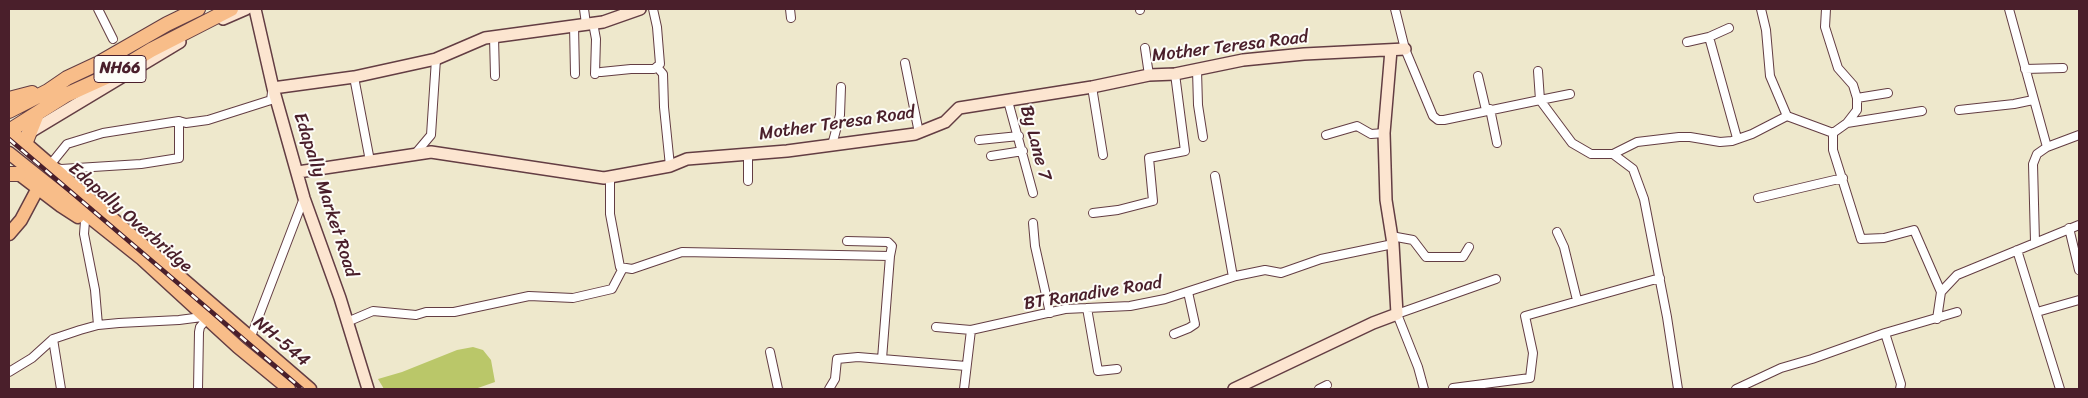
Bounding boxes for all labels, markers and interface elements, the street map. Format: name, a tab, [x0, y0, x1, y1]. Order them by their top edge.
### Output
street label: Mother Teresa Road	[1151, 27, 1309, 67]
road number: NH66	[94, 56, 146, 82]
street label: Mother Teresa Road	[758, 102, 916, 146]
street label: By Lane 7	[1015, 103, 1055, 183]
street label: Edapally Market Road	[288, 110, 362, 280]
street label: Edapally Overbridge	[64, 158, 196, 278]
street label: BT Ranadive Road	[1022, 272, 1164, 316]
street label: NH-544	[248, 312, 314, 372]

